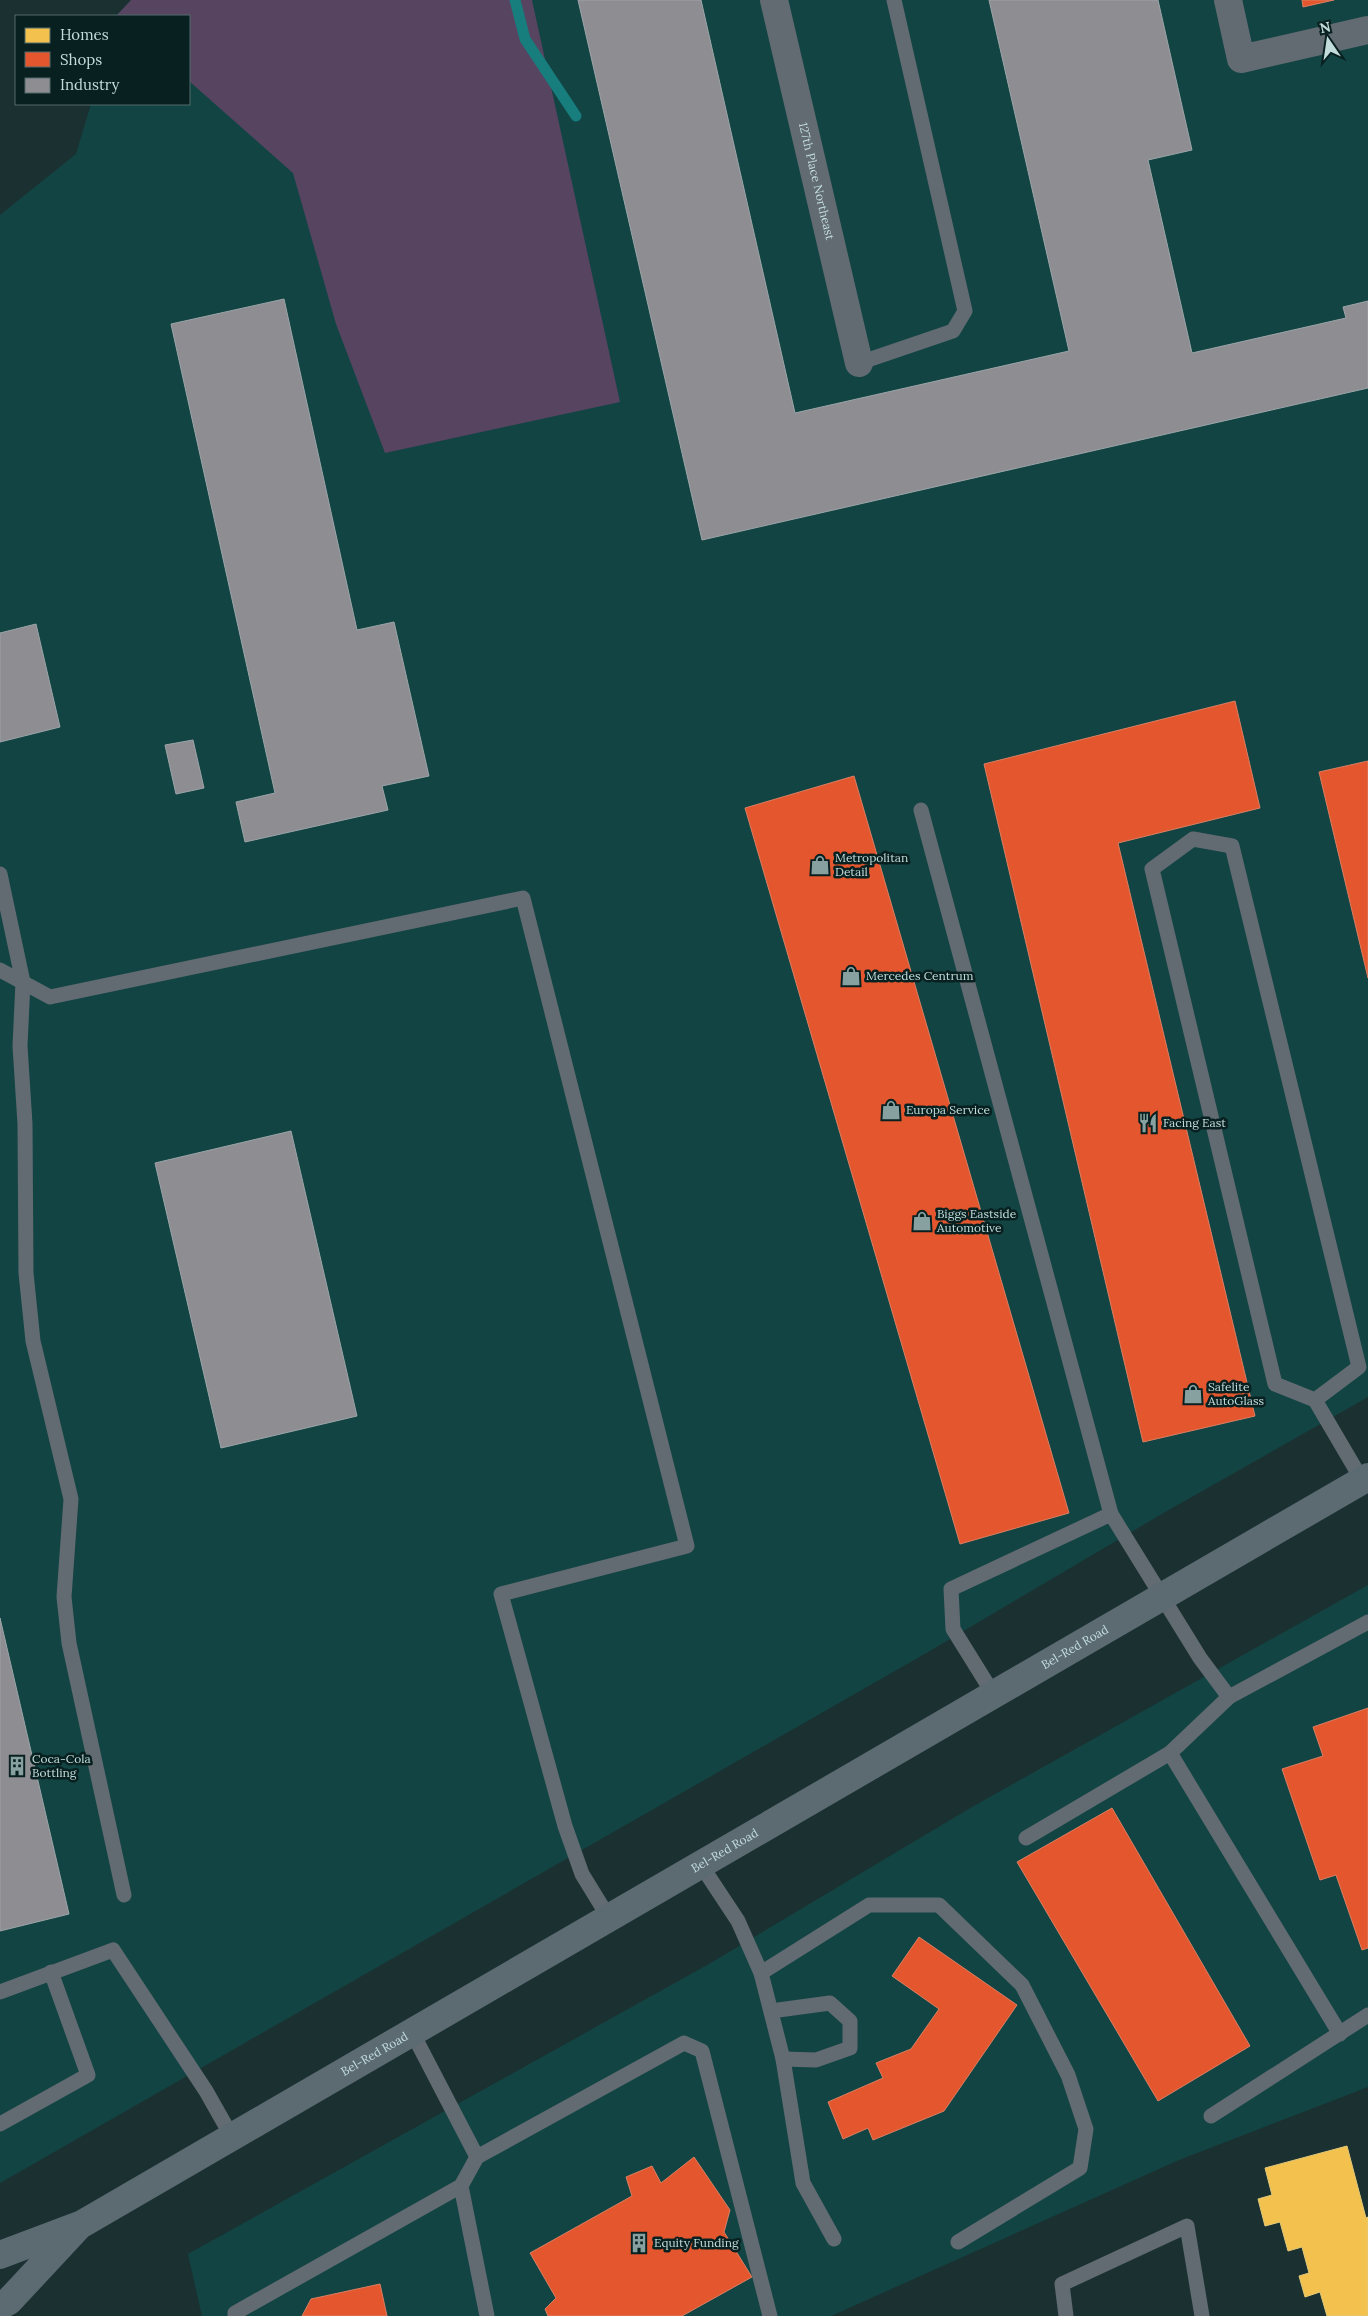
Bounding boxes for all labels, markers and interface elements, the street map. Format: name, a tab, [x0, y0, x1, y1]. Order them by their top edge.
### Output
legend	[15, 15, 190, 105]
north arrow	[1303, 15, 1353, 65]
text: N	[1318, 17, 1333, 37]
text: Homes	[60, 25, 109, 44]
text: Shops	[60, 50, 102, 69]
text: Industry	[60, 75, 119, 94]
street label: 127th Place Northeast	[796, 121, 838, 242]
place label: Metropolitan Detail	[835, 850, 908, 879]
shop icon: Metropolitan Detail	[809, 854, 831, 876]
shop icon: Mercedes Centrum	[840, 965, 862, 987]
place label: Mercedes Centrum	[866, 968, 974, 983]
shop icon: Europa Service	[880, 1099, 902, 1121]
place label: Europa Service	[906, 1102, 991, 1117]
restaurant icon: Facing East	[1137, 1112, 1159, 1134]
place label: Facing East	[1163, 1115, 1226, 1130]
place label: Biggs Eastside Automotive	[936, 1206, 1017, 1235]
shop icon: Biggs Eastside Automotive	[911, 1210, 933, 1232]
place label: Safelite AutoGlass	[1207, 1379, 1264, 1408]
shop icon: Safelite AutoGlass	[1182, 1383, 1204, 1405]
street label: Bel-Red Road	[1038, 1621, 1111, 1672]
place label: Coca-Cola Bottling	[32, 1751, 91, 1780]
building icon: Coca-Cola Bottling	[6, 1755, 28, 1777]
street label: Bel-Red Road	[688, 1825, 761, 1876]
street label: Bel-Red Road	[338, 2028, 411, 2079]
building icon: Equity Funding	[628, 2232, 650, 2254]
place label: Equity Funding	[654, 2235, 739, 2250]

